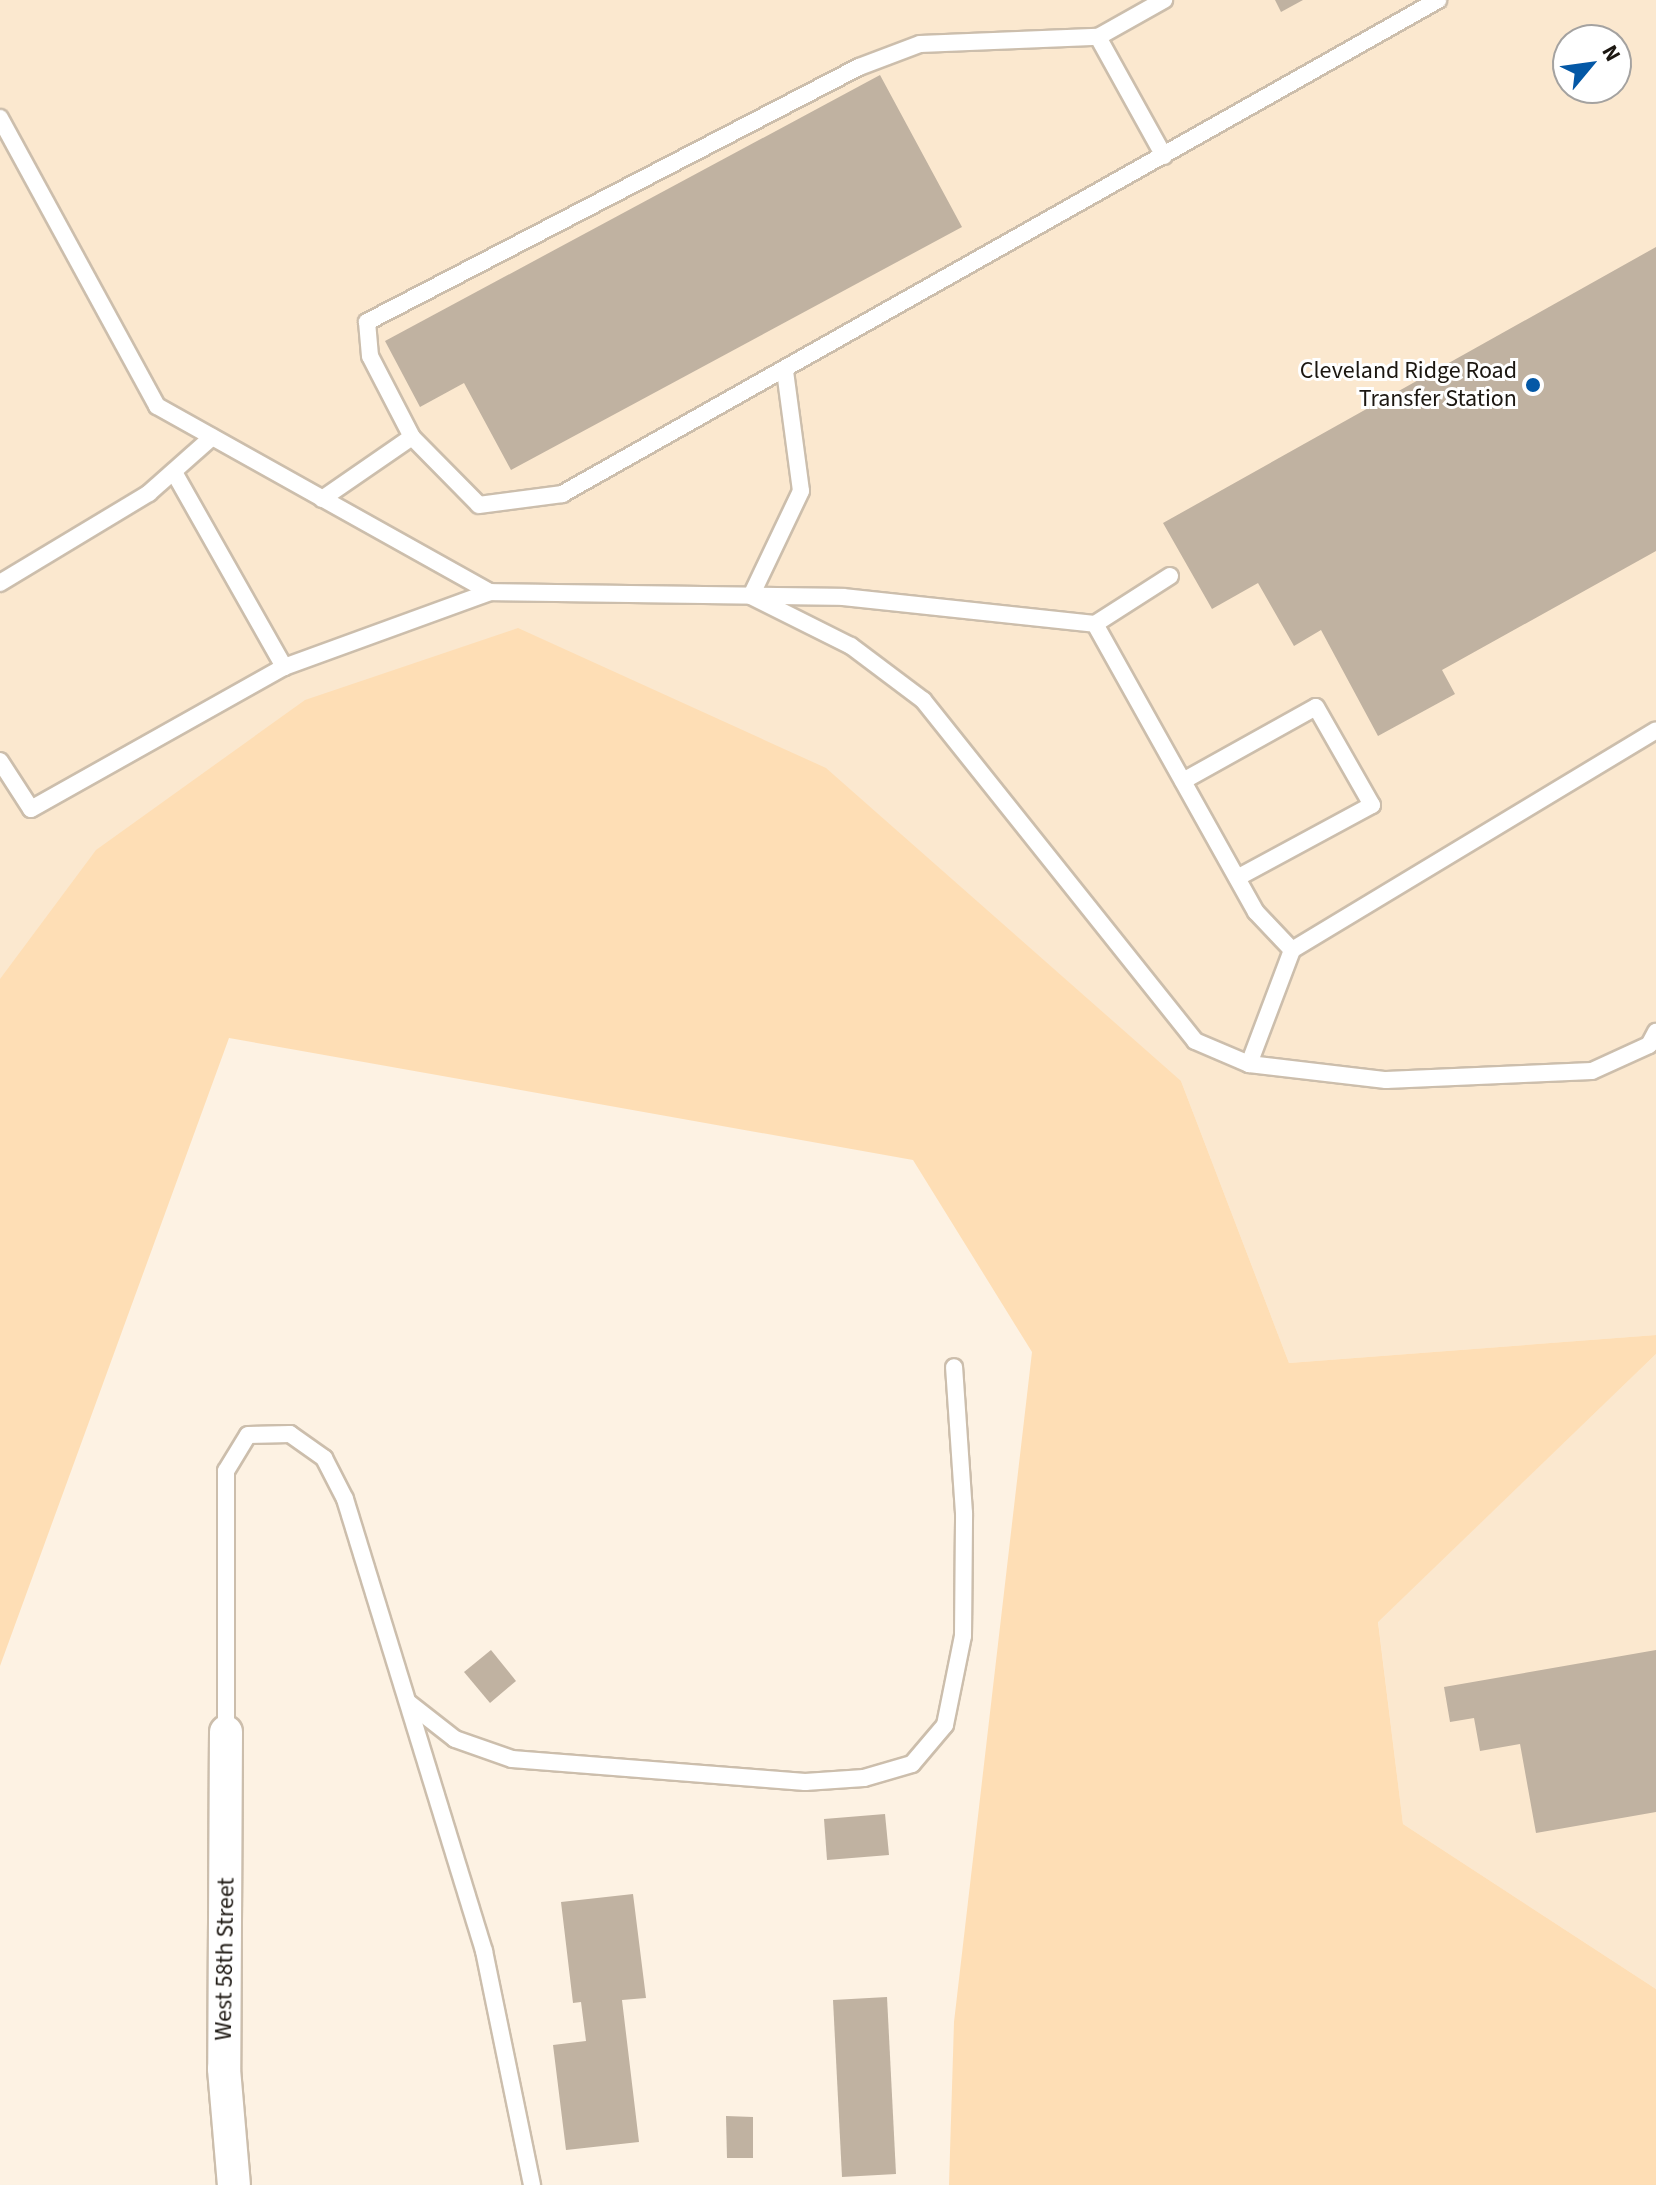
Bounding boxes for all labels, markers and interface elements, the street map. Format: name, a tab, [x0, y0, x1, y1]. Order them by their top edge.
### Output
north arrow	[1552, 24, 1632, 104]
text: N	[1594, 39, 1629, 67]
place label: Cleveland Ridge Road Transfer Station	[1300, 357, 1517, 413]
marker: Cleveland Ridge Road Transfer Station	[1524, 376, 1542, 394]
street label: West 58th Street	[209, 1877, 241, 2041]

